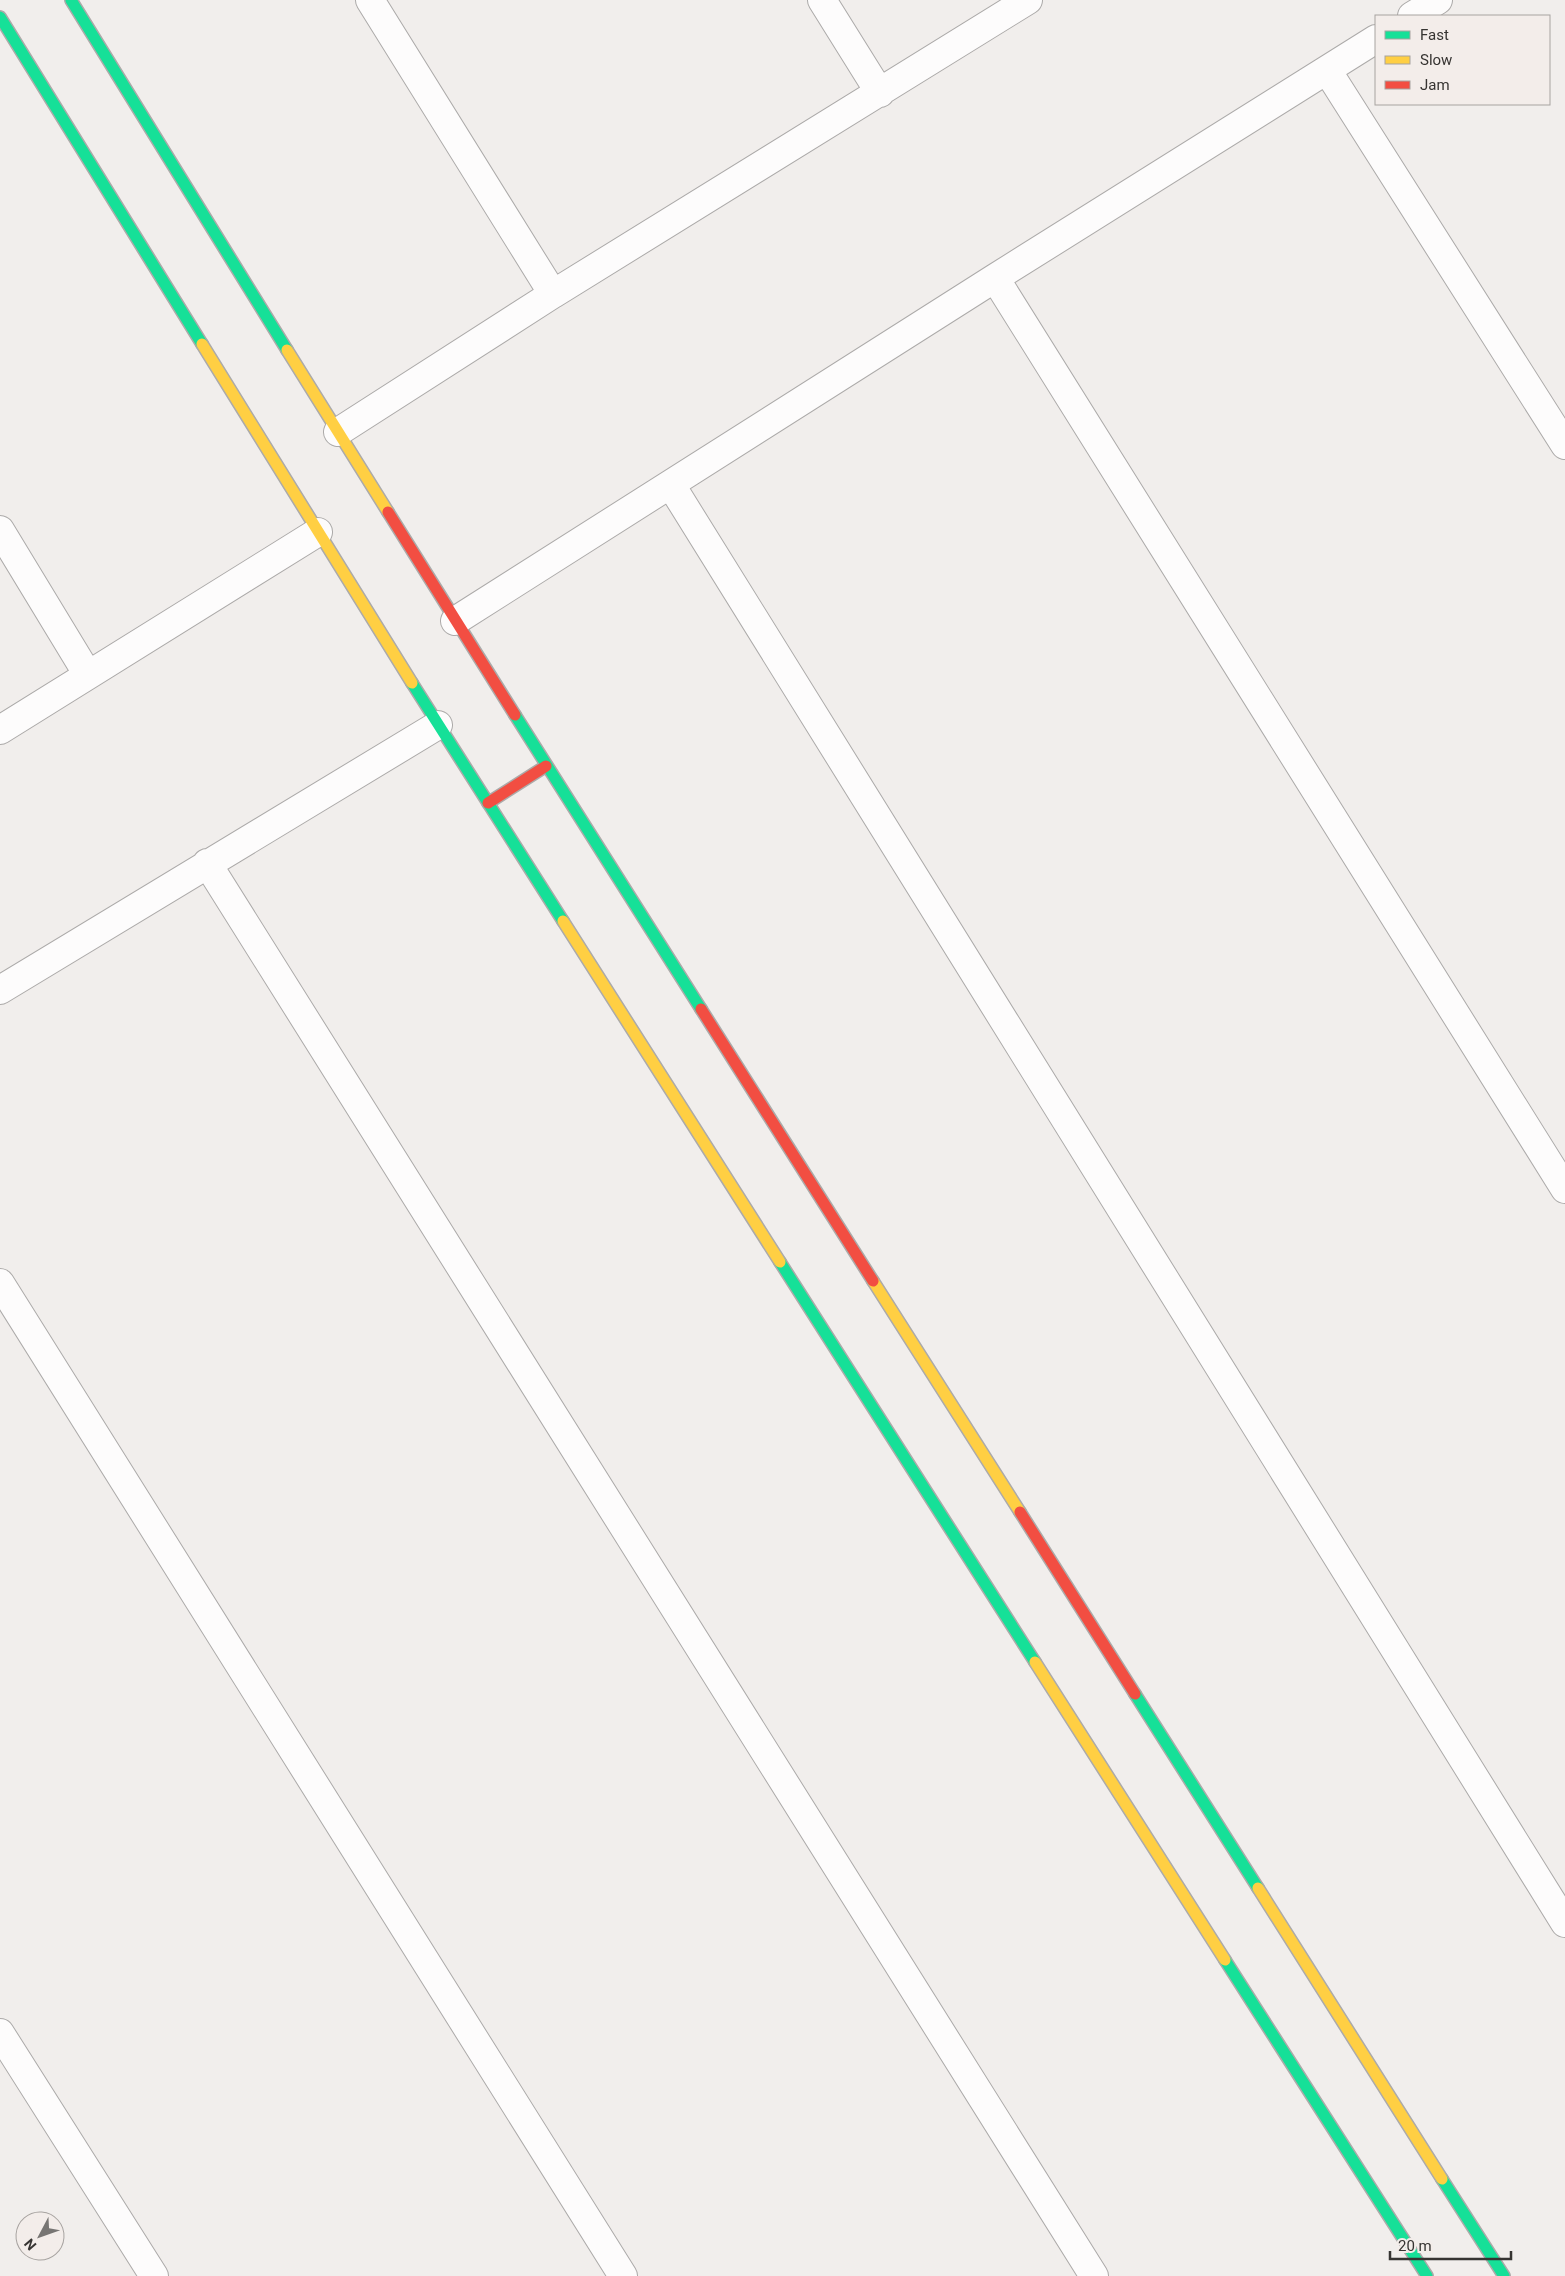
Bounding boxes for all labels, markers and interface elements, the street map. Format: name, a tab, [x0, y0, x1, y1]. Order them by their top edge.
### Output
legend	[1375, 15, 1550, 105]
text: Fast	[1420, 26, 1449, 44]
text: Slow	[1420, 51, 1452, 69]
text: Jam	[1420, 76, 1450, 94]
north arrow	[15, 2211, 65, 2261]
scale bar	[1390, 2228, 1511, 2260]
text: N	[21, 2236, 39, 2254]
text: 20 m	[1398, 2237, 1432, 2255]

